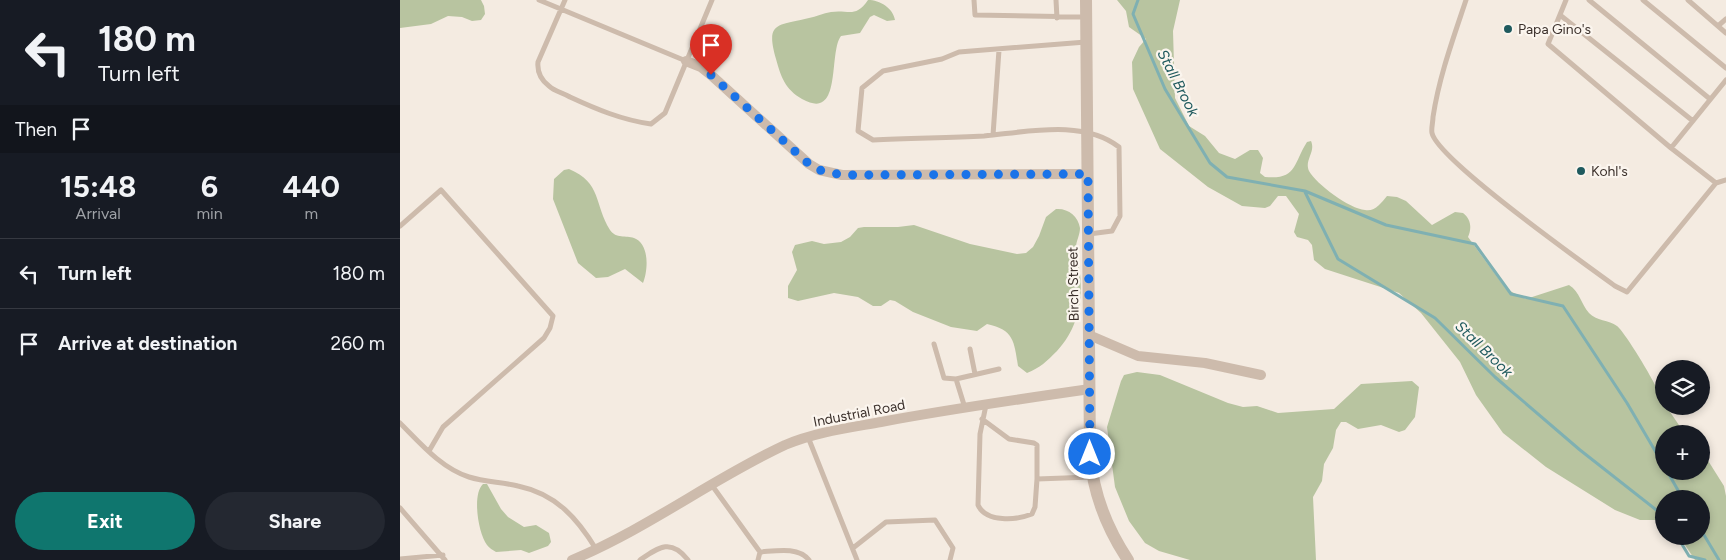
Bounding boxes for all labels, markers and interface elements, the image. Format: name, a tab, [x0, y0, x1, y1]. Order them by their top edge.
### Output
text: 180 m	[98, 18, 196, 60]
icon: left	[15, 20, 80, 85]
place label: Papa Gino's	[1518, 21, 1591, 38]
marker: Papa Gino's	[1502, 23, 1514, 35]
pin	[690, 24, 732, 75]
icon: arrive	[697, 31, 725, 59]
water label: Stall Brook	[1153, 46, 1203, 120]
text: Turn left	[98, 60, 180, 87]
icon: arrive	[67, 115, 95, 143]
text: Then	[15, 118, 57, 141]
place label: Kohl's	[1591, 163, 1628, 180]
marker: Kohl's	[1575, 165, 1587, 177]
text: 15:48	[60, 168, 136, 205]
text: 6	[201, 168, 218, 205]
text: 440	[283, 168, 340, 205]
text: Arrival	[76, 204, 121, 223]
text: min	[196, 204, 223, 223]
text: m	[305, 204, 318, 223]
street label: Birch Street	[1064, 247, 1083, 321]
icon: left	[15, 260, 43, 288]
text: Turn left	[58, 262, 132, 285]
text: 180 m	[332, 262, 385, 285]
water label: Stall Brook	[1451, 317, 1517, 381]
icon: arrive	[15, 330, 43, 358]
text: Arrive at destination	[58, 332, 237, 355]
text: 260 m	[331, 332, 385, 355]
map controls	[1655, 360, 1710, 545]
button: layers	[1655, 360, 1710, 415]
street label: Industrial Road	[812, 396, 907, 431]
button: +	[1655, 425, 1710, 480]
position arrow	[1063, 427, 1115, 479]
button: −	[1655, 490, 1710, 545]
button: Exit	[15, 492, 195, 550]
button: Share	[205, 492, 385, 550]

